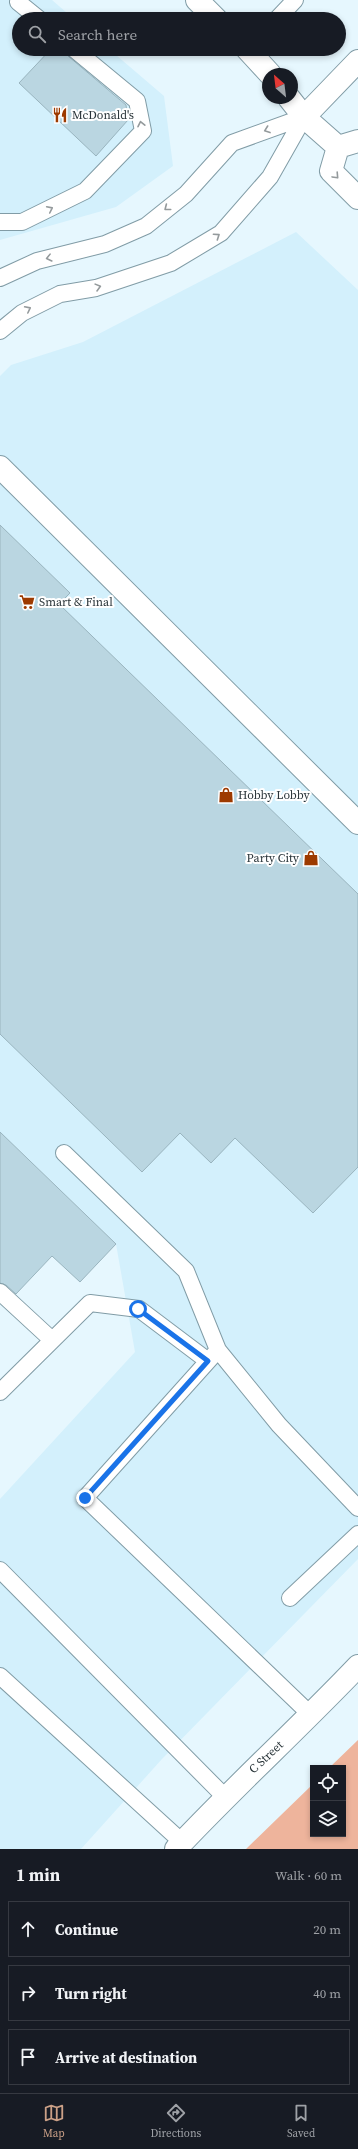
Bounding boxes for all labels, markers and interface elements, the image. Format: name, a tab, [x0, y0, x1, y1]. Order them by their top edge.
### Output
search box	[12, 12, 346, 56]
icon: search	[26, 23, 48, 45]
text: Search here	[58, 24, 137, 45]
north arrow	[262, 68, 298, 104]
restaurant icon: McDonald's	[51, 106, 69, 124]
place label: McDonald's	[72, 107, 134, 123]
one-way arrow	[138, 121, 146, 127]
one-way arrow	[264, 125, 271, 134]
one-way arrow	[331, 171, 339, 179]
one-way arrow	[165, 204, 172, 211]
one-way arrow	[46, 206, 53, 214]
one-way arrow	[212, 233, 219, 240]
one-way arrow	[46, 253, 53, 262]
one-way arrow	[95, 283, 102, 292]
one-way arrow	[24, 307, 31, 314]
supermarket icon: Smart & Final	[18, 593, 36, 611]
place label: Smart & Final	[39, 594, 113, 610]
shop icon: Hobby Lobby	[217, 786, 235, 804]
place label: Hobby Lobby	[238, 787, 310, 803]
shop icon: Party City	[302, 849, 320, 867]
place label: Party City	[247, 850, 300, 866]
route start	[129, 1300, 147, 1318]
route end	[76, 1489, 94, 1507]
street label: C Street	[245, 1737, 287, 1777]
map controls	[310, 1765, 346, 1837]
button: locate	[310, 1765, 346, 1801]
button: layers	[310, 1801, 346, 1837]
text: 1 min	[16, 1863, 60, 1887]
text: Walk · 60 m	[275, 1867, 342, 1884]
icon: ahead	[17, 1918, 39, 1940]
text: Continue	[55, 1919, 118, 1940]
text: 20 m	[313, 1921, 341, 1938]
icon: right	[17, 1982, 39, 2004]
text: Turn right	[55, 1983, 127, 2004]
text: 40 m	[313, 1985, 341, 2002]
icon: arrive	[17, 2046, 39, 2068]
text: Arrive at destination	[55, 2047, 197, 2068]
tab: Map	[43, 2102, 65, 2141]
tab: Directions	[150, 2102, 201, 2141]
tab: Saved	[287, 2102, 315, 2141]

